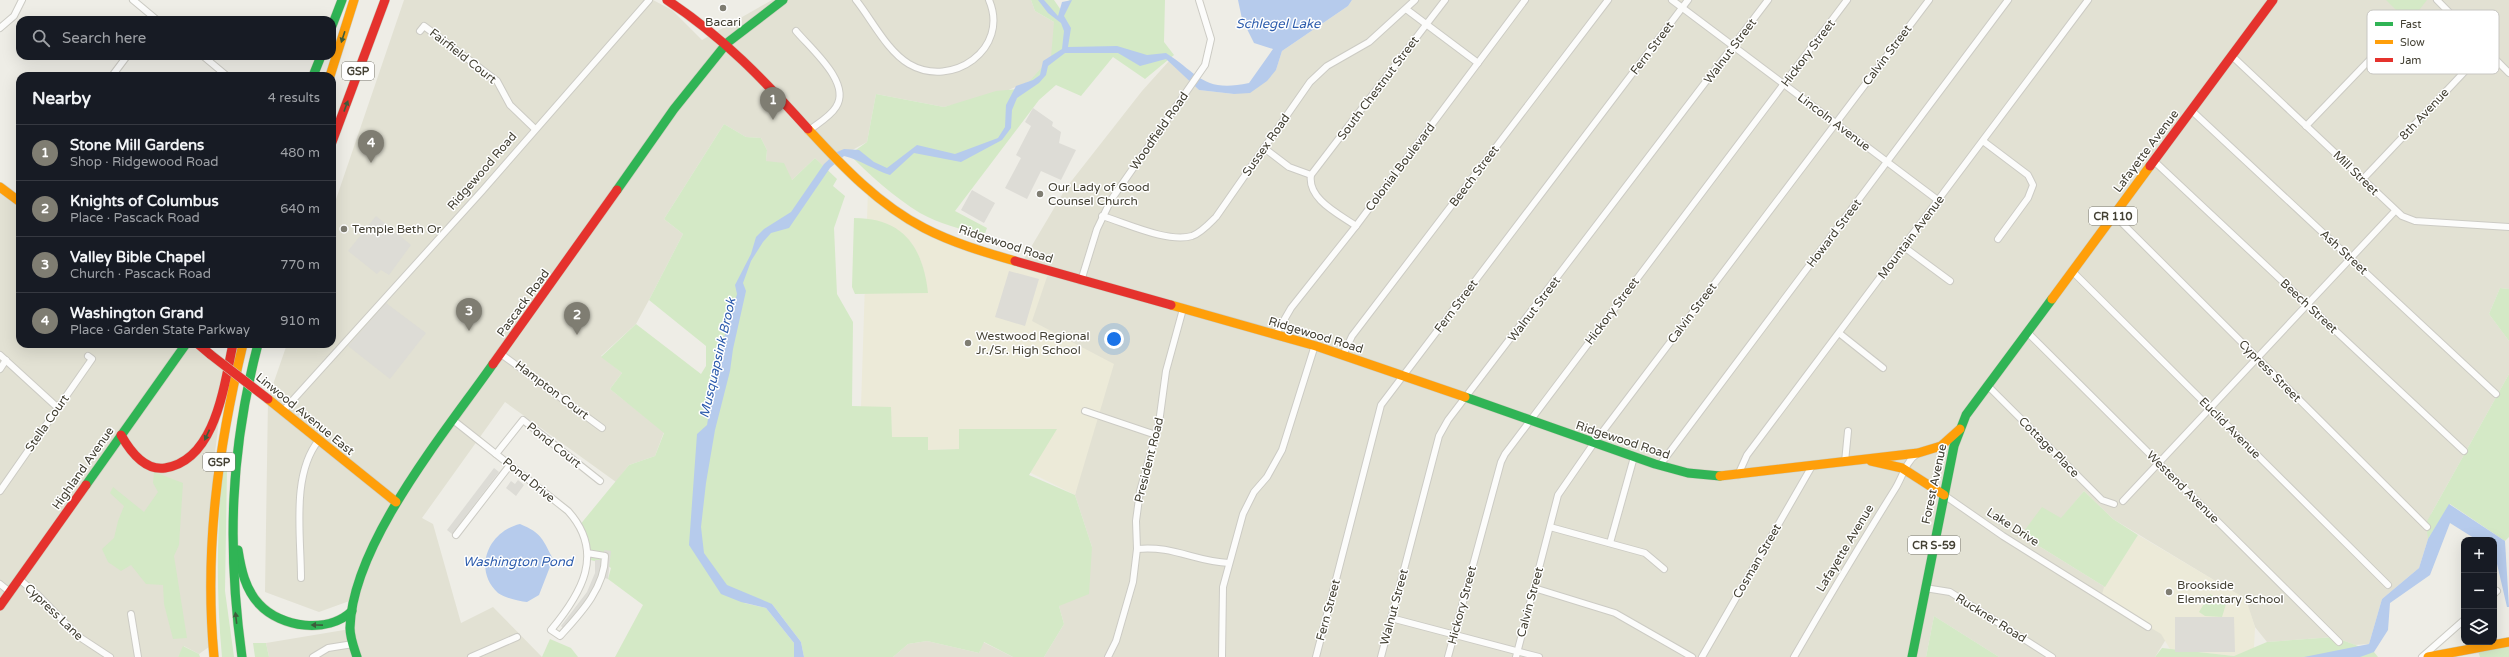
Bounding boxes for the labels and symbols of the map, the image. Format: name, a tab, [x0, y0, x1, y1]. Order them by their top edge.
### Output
marker: Bacari	[718, 3, 728, 13]
legend	[2367, 10, 2499, 74]
place label: Bacari	[705, 15, 741, 29]
street label: Walnut Street	[1701, 15, 1759, 86]
water label: Schlegel Lake	[1236, 16, 1321, 32]
street label: Hickory Street	[1778, 16, 1838, 89]
street label: Fern Street	[1627, 18, 1677, 77]
text: Fast	[2400, 18, 2421, 31]
street label: Calvin Street	[1860, 22, 1915, 88]
street label: Fairfield Court	[427, 26, 499, 87]
one-way arrow	[339, 32, 345, 44]
street label: South Chestnut Street	[1334, 33, 1422, 143]
text: Slow	[2400, 36, 2425, 49]
text: Jam	[2400, 54, 2421, 67]
road number: GSP	[342, 62, 374, 80]
street label: 8th Avenue	[2397, 85, 2452, 143]
pin: 1	[760, 87, 786, 120]
street label: Woodfield Road	[1127, 89, 1191, 173]
street label: Lincoln Avenue	[1795, 90, 1873, 154]
one-way arrow	[343, 99, 349, 111]
street label: Lafayette Avenue	[2110, 107, 2182, 195]
street label: Sussex Road	[1239, 111, 1293, 179]
street label: Colonial Boulevard	[1362, 120, 1438, 214]
street label: Ridgewood Road	[444, 129, 520, 213]
pin: 4	[358, 130, 384, 163]
street label: Beech Street	[1446, 142, 1502, 209]
street label: Mill Street	[2330, 148, 2382, 198]
place label: Our Lady of Good Counsel Church	[1048, 180, 1150, 208]
marker: Our Lady of Good Counsel Church	[1035, 189, 1045, 199]
street label: Mountain Avenue	[1875, 192, 1947, 282]
street label: Howard Street	[1804, 196, 1864, 270]
road number: CR 110	[2089, 207, 2137, 225]
place label: Temple Beth Or	[352, 222, 442, 236]
street label: Ridgewood Road	[957, 222, 1055, 266]
marker: Temple Beth Or	[339, 224, 349, 234]
street label: Ash Street	[2317, 227, 2371, 278]
street label: Pascack Road	[494, 267, 552, 339]
street label: Walnut Street	[1505, 273, 1563, 344]
street label: Hickory Street	[1582, 274, 1642, 347]
street label: Fern Street	[1431, 276, 1481, 335]
street label: Beech Street	[2278, 276, 2341, 336]
street label: Calvin Street	[1665, 280, 1720, 346]
water label: Musquapsink Brook	[696, 296, 740, 420]
pin: 3	[456, 298, 482, 331]
pin: 2	[564, 302, 590, 335]
street label: Ridgewood Road	[1267, 314, 1365, 356]
place label: Westwood Regional Jr./Sr. High School	[976, 329, 1090, 357]
your location	[1104, 329, 1124, 349]
street label: Cypress Street	[2236, 337, 2304, 405]
marker: Westwood Regional Jr./Sr. High School	[963, 338, 973, 348]
street label: Hampton Court	[512, 358, 592, 422]
street label: Linwood Avenue East	[253, 370, 357, 458]
street label: Stella Court	[22, 392, 72, 454]
street label: Euclid Avenue	[2196, 394, 2264, 462]
street label: Cottage Place	[2016, 414, 2082, 480]
street label: President Road	[1132, 416, 1166, 504]
street label: Ridgewood Road	[1574, 418, 1672, 462]
street label: Pond Court	[524, 419, 584, 471]
street label: Highland Avenue	[49, 424, 117, 512]
one-way arrow	[204, 429, 210, 441]
street label: Forest Avenue	[1919, 442, 1949, 525]
street label: Westend Avenue	[2144, 448, 2222, 526]
road number: GSP	[203, 453, 235, 471]
street label: Pond Drive	[500, 455, 558, 505]
street label: Lafayette Avenue	[1813, 502, 1877, 594]
street label: Lake Drive	[1984, 505, 2042, 549]
street label: Cosman Street	[1730, 521, 1784, 601]
road number: CR S-59	[1908, 536, 1960, 554]
water label: Washington Pond	[463, 554, 575, 570]
street label: Hickory Street	[1445, 564, 1479, 646]
street label: Calvin Street	[1514, 565, 1546, 639]
street label: Walnut Street	[1377, 567, 1411, 646]
street label: Fern Street	[1313, 577, 1343, 642]
place label: Brookside Elementary School	[2177, 578, 2284, 606]
street label: Cypress Lane	[22, 581, 86, 643]
marker: Brookside Elementary School	[2164, 587, 2174, 597]
street label: Ruckner Road	[1953, 591, 2029, 645]
one-way arrow	[233, 612, 239, 624]
one-way arrow	[311, 621, 323, 628]

